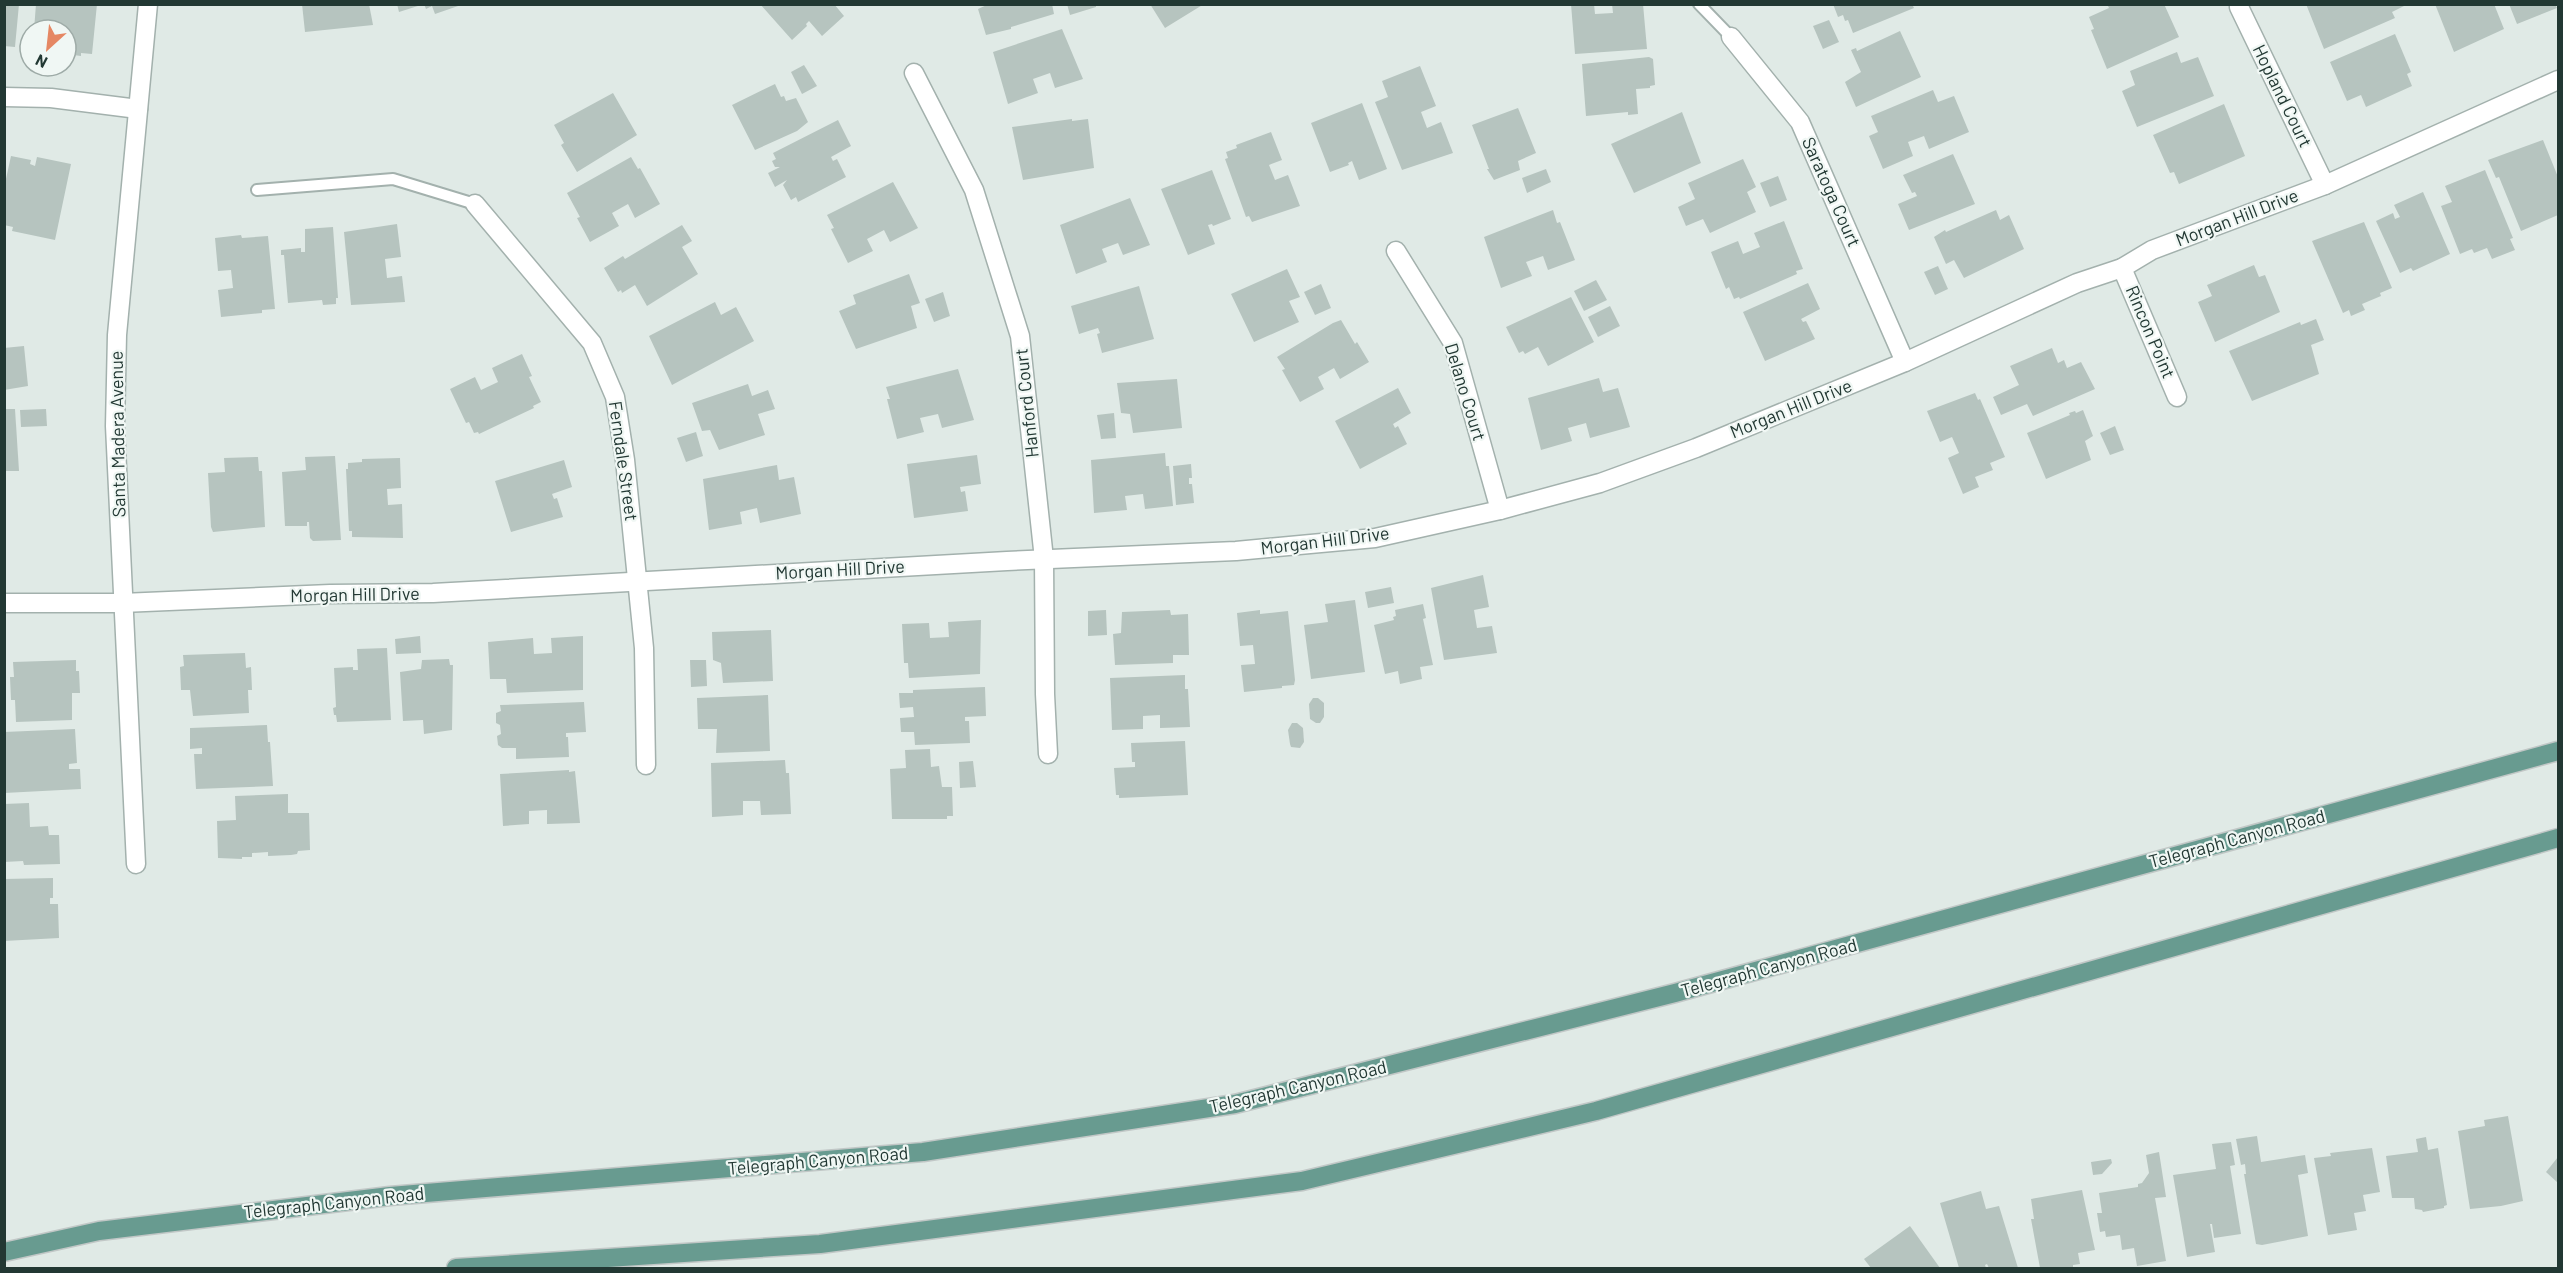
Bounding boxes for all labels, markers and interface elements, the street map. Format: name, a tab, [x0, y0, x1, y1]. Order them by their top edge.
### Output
north arrow	[18, 18, 78, 78]
street label: Hopland Court	[2249, 41, 2317, 151]
text: N	[32, 51, 50, 73]
street label: Saratoga Court	[1798, 133, 1866, 250]
street label: Morgan Hill Drive	[2172, 184, 2301, 251]
street label: Rincon Point	[2122, 282, 2180, 381]
street label: Delano Court	[1441, 340, 1491, 443]
street label: Hanford Court	[1009, 347, 1043, 459]
street label: Santa Madera Avenue	[105, 350, 129, 518]
street label: Morgan Hill Drive	[1726, 374, 1855, 443]
street label: Ferndale Street	[605, 400, 643, 522]
street label: Morgan Hill Drive	[1259, 521, 1390, 559]
street label: Morgan Hill Drive	[775, 555, 905, 583]
street label: Morgan Hill Drive	[290, 582, 420, 606]
street label: Telegraph Canyon Road	[2146, 804, 2327, 872]
street label: Telegraph Canyon Road	[1678, 933, 1859, 1001]
street label: Telegraph Canyon Road	[1207, 1055, 1389, 1117]
street label: Telegraph Canyon Road	[727, 1141, 909, 1179]
street label: Telegraph Canyon Road	[243, 1182, 425, 1222]

